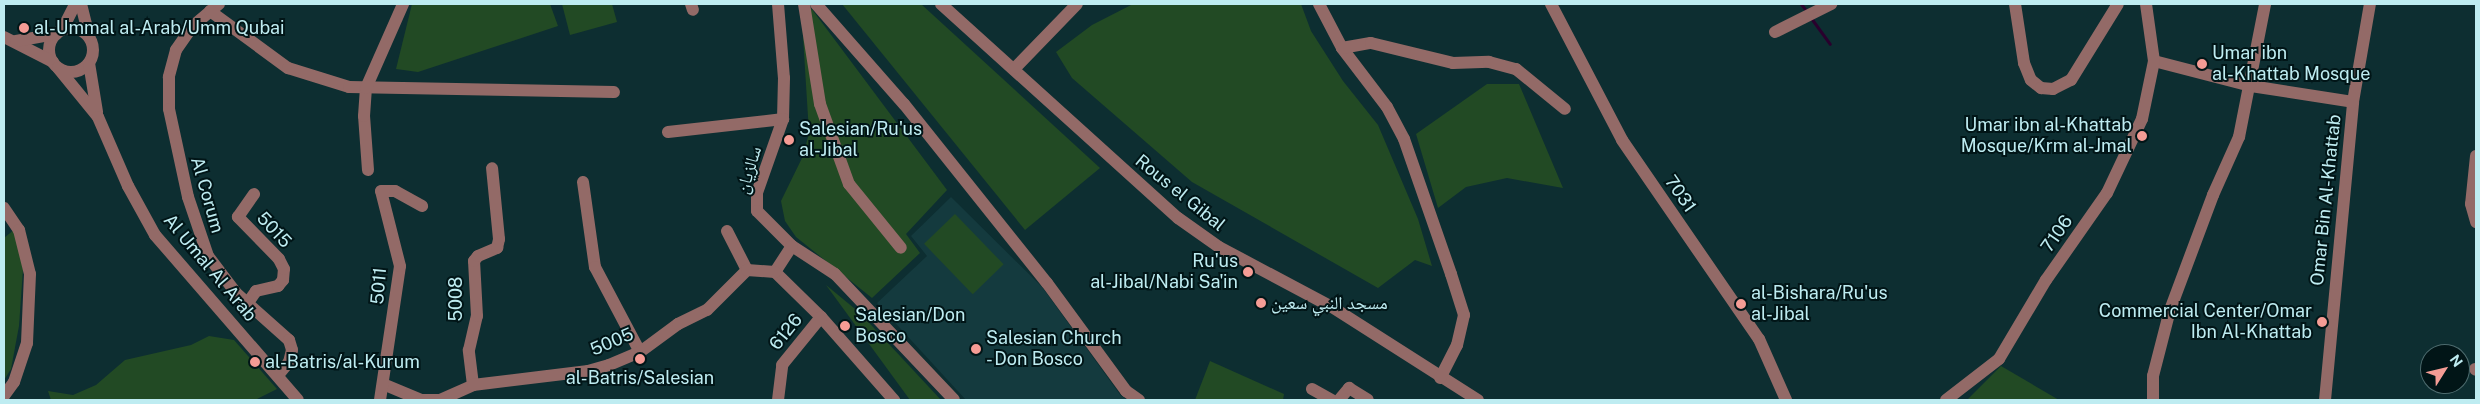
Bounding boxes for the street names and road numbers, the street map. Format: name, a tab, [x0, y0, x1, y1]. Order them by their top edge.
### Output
street label: Omar Bin Al-Khattab	[2306, 113, 2346, 287]
street label: سالزيان	[732, 144, 766, 196]
street label: Rous el Gibal	[1131, 150, 1229, 236]
street label: Al Corum	[186, 154, 228, 236]
street label: 7031	[1660, 171, 1700, 217]
street label: 5015	[252, 207, 296, 253]
street label: Al Umal Al Arab	[159, 210, 261, 326]
street label: 7106	[2037, 211, 2077, 257]
street label: 5011	[367, 267, 391, 305]
street label: 5008	[445, 277, 467, 321]
street label: 6126	[765, 309, 807, 355]
street label: 5005	[587, 323, 637, 361]

